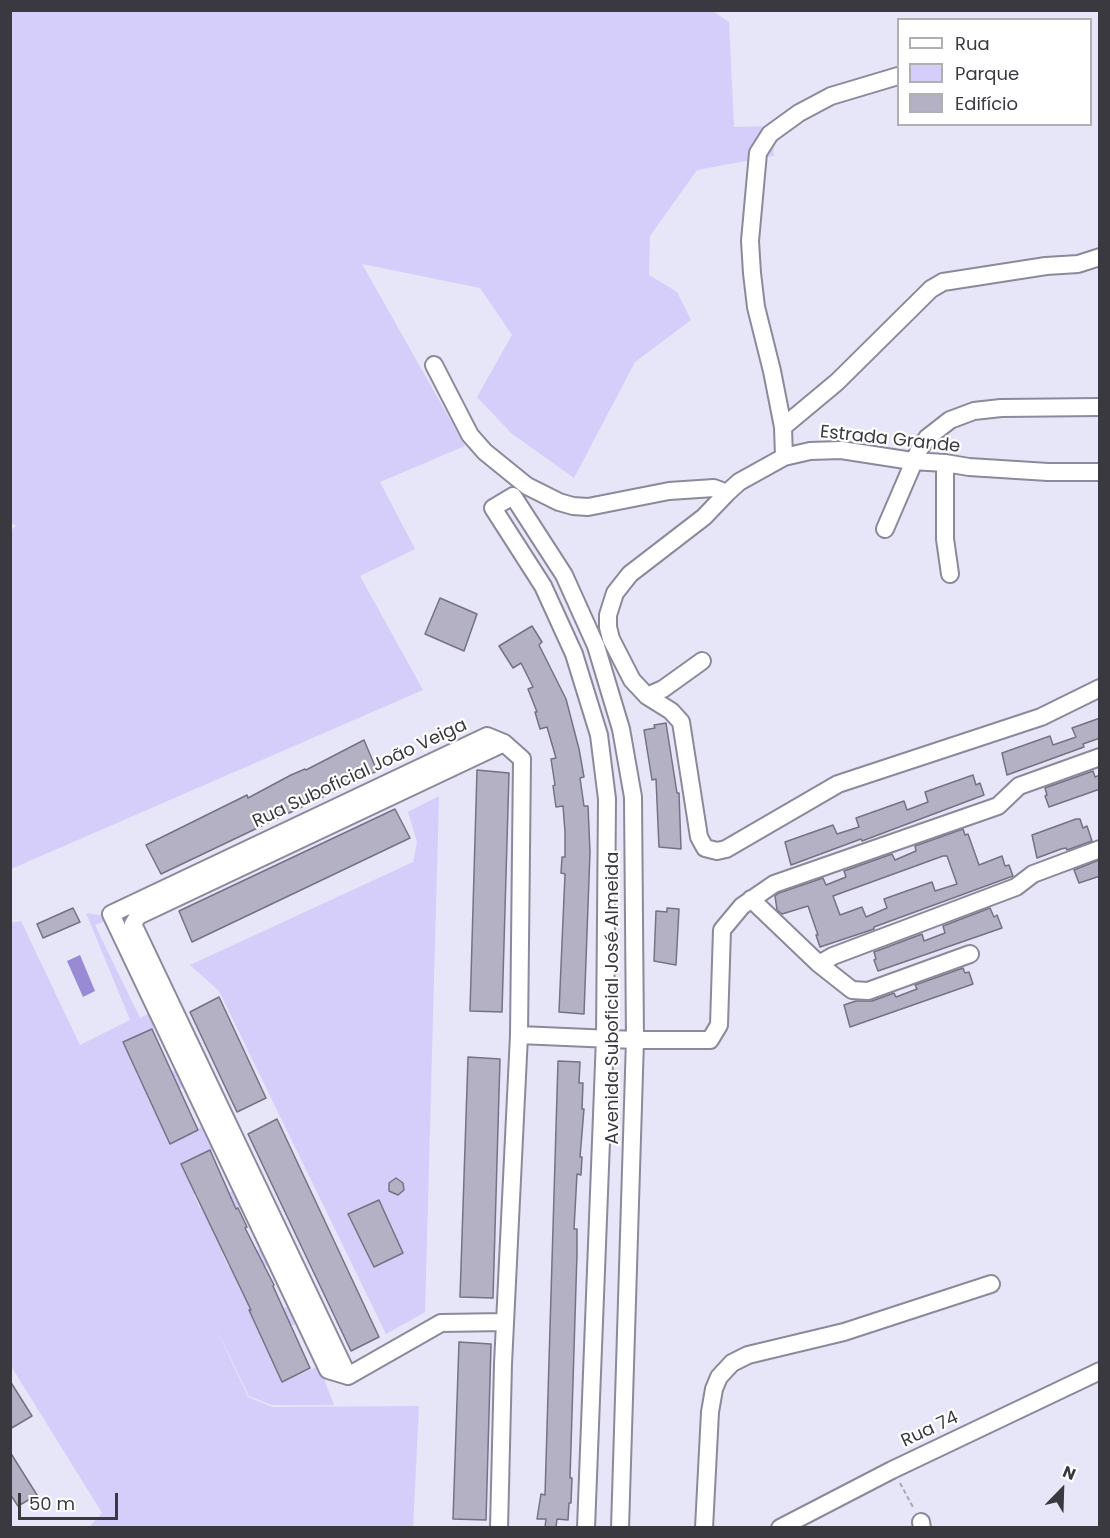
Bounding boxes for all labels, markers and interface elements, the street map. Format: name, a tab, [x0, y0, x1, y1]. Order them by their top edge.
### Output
legend	[897, 18, 1092, 126]
text: Rua	[955, 31, 990, 56]
text: Parque	[955, 61, 1019, 86]
text: Edifício	[955, 91, 1018, 116]
street label: Estrada Grande	[819, 422, 961, 458]
street label: Rua Suboficial João Veiga	[249, 715, 471, 833]
street label: Avenida Suboficial José Almeida	[602, 852, 624, 1144]
street label: Rua 74	[898, 1407, 962, 1453]
north arrow	[1032, 1460, 1092, 1520]
text: N	[1059, 1460, 1079, 1486]
scale bar	[21, 1481, 122, 1519]
text: 50 m	[29, 1491, 75, 1516]

